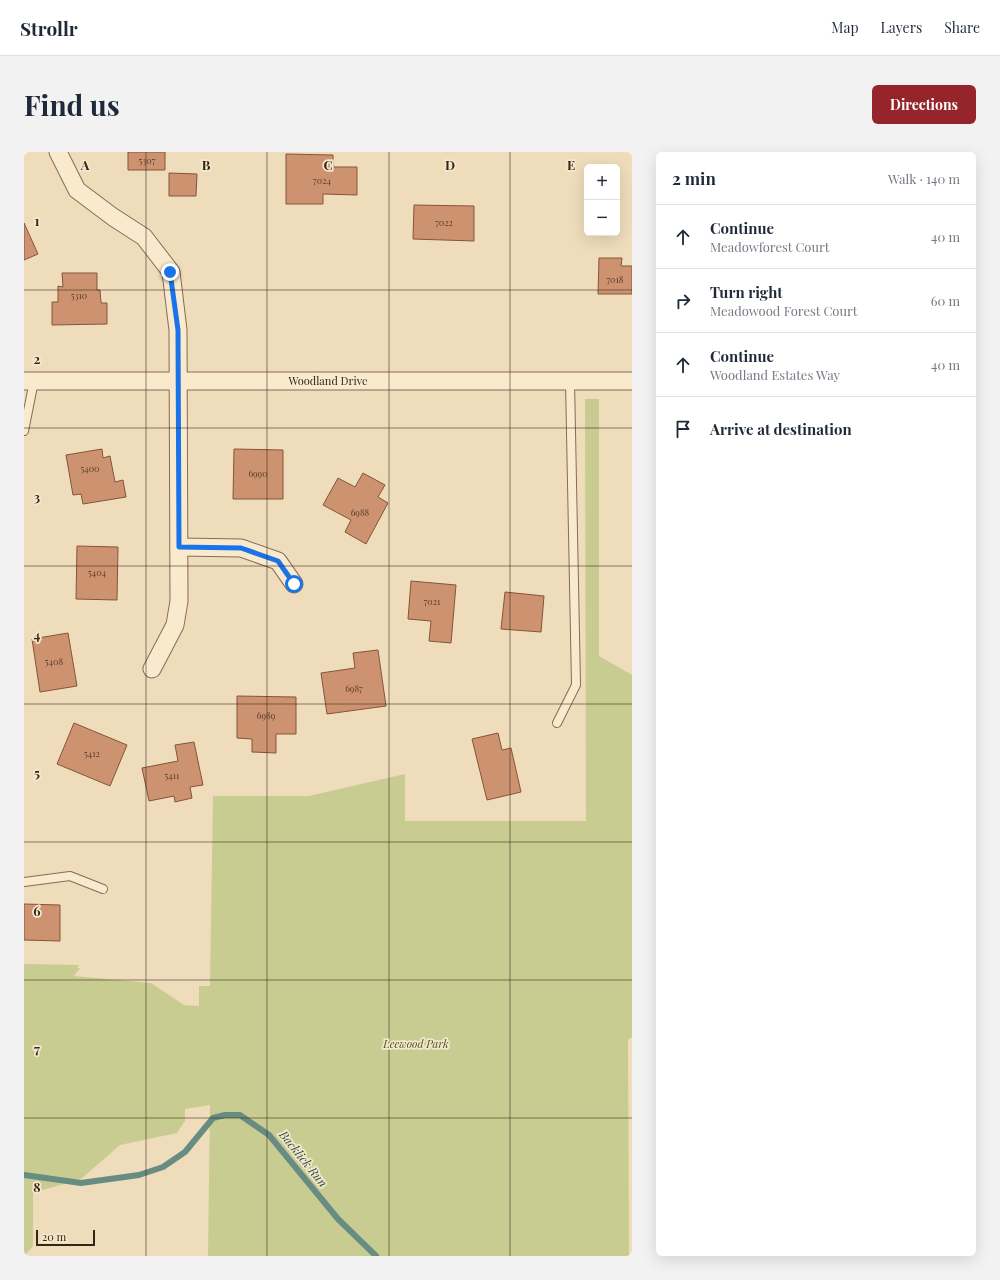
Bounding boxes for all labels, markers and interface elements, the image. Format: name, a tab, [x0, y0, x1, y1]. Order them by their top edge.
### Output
text: Strollr	[20, 15, 78, 41]
text: Map	[831, 18, 859, 37]
text: Layers	[881, 18, 922, 37]
text: Share	[944, 18, 980, 37]
button: Directions	[872, 85, 976, 124]
text: Find us	[24, 86, 120, 123]
house number: 5307	[139, 154, 156, 166]
text: A	[80, 156, 90, 173]
text: B	[202, 156, 211, 173]
text: C	[323, 156, 333, 173]
text: D	[445, 156, 455, 173]
text: E	[567, 156, 575, 173]
map controls	[584, 164, 620, 236]
button: +	[584, 164, 620, 200]
text: 2 min	[672, 167, 716, 189]
text: Walk · 140 m	[888, 170, 960, 187]
house number: 7024	[313, 174, 331, 186]
button: −	[584, 200, 620, 236]
text: 1	[35, 212, 40, 229]
house number: 7022	[435, 216, 453, 228]
text: Continue	[710, 218, 774, 238]
icon: ahead	[672, 226, 694, 248]
text: 40 m	[931, 228, 960, 245]
text: Meadowforest Court	[710, 238, 829, 255]
route end	[161, 263, 179, 281]
house number: 7018	[606, 273, 624, 285]
text: Turn right	[710, 282, 783, 302]
house number: 5310	[71, 289, 87, 301]
icon: right	[672, 290, 694, 312]
text: 60 m	[931, 292, 960, 309]
text: Meadowood Forest Court	[710, 302, 857, 319]
text: Continue	[710, 346, 774, 366]
text: 2	[34, 350, 41, 367]
icon: ahead	[672, 354, 694, 376]
text: 40 m	[931, 356, 960, 373]
text: Woodland Estates Way	[710, 366, 840, 383]
street label: Woodland Drive	[288, 373, 368, 388]
icon: arrive	[672, 418, 694, 440]
text: Arrive at destination	[710, 419, 852, 439]
house number: 5400	[81, 462, 99, 474]
house number: 6990	[248, 467, 268, 479]
text: 3	[34, 488, 40, 505]
house number: 6988	[351, 506, 370, 518]
house number: 5404	[88, 566, 107, 578]
route start	[285, 575, 303, 593]
house number: 7021	[424, 595, 441, 607]
text: 4	[34, 626, 41, 643]
house number: 5408	[45, 655, 63, 667]
house number: 6987	[345, 682, 363, 694]
house number: 6989	[257, 709, 276, 721]
house number: 5412	[84, 747, 100, 759]
text: 5	[34, 764, 40, 781]
house number: 5411	[165, 769, 180, 781]
text: 6	[33, 902, 41, 919]
park label: Leewood Park	[382, 1036, 449, 1051]
text: 7	[34, 1040, 40, 1057]
water label: Backlick Run	[275, 1126, 332, 1190]
text: 8	[33, 1178, 41, 1195]
scale bar	[36, 1228, 95, 1247]
text: 20 m	[42, 1229, 66, 1244]

